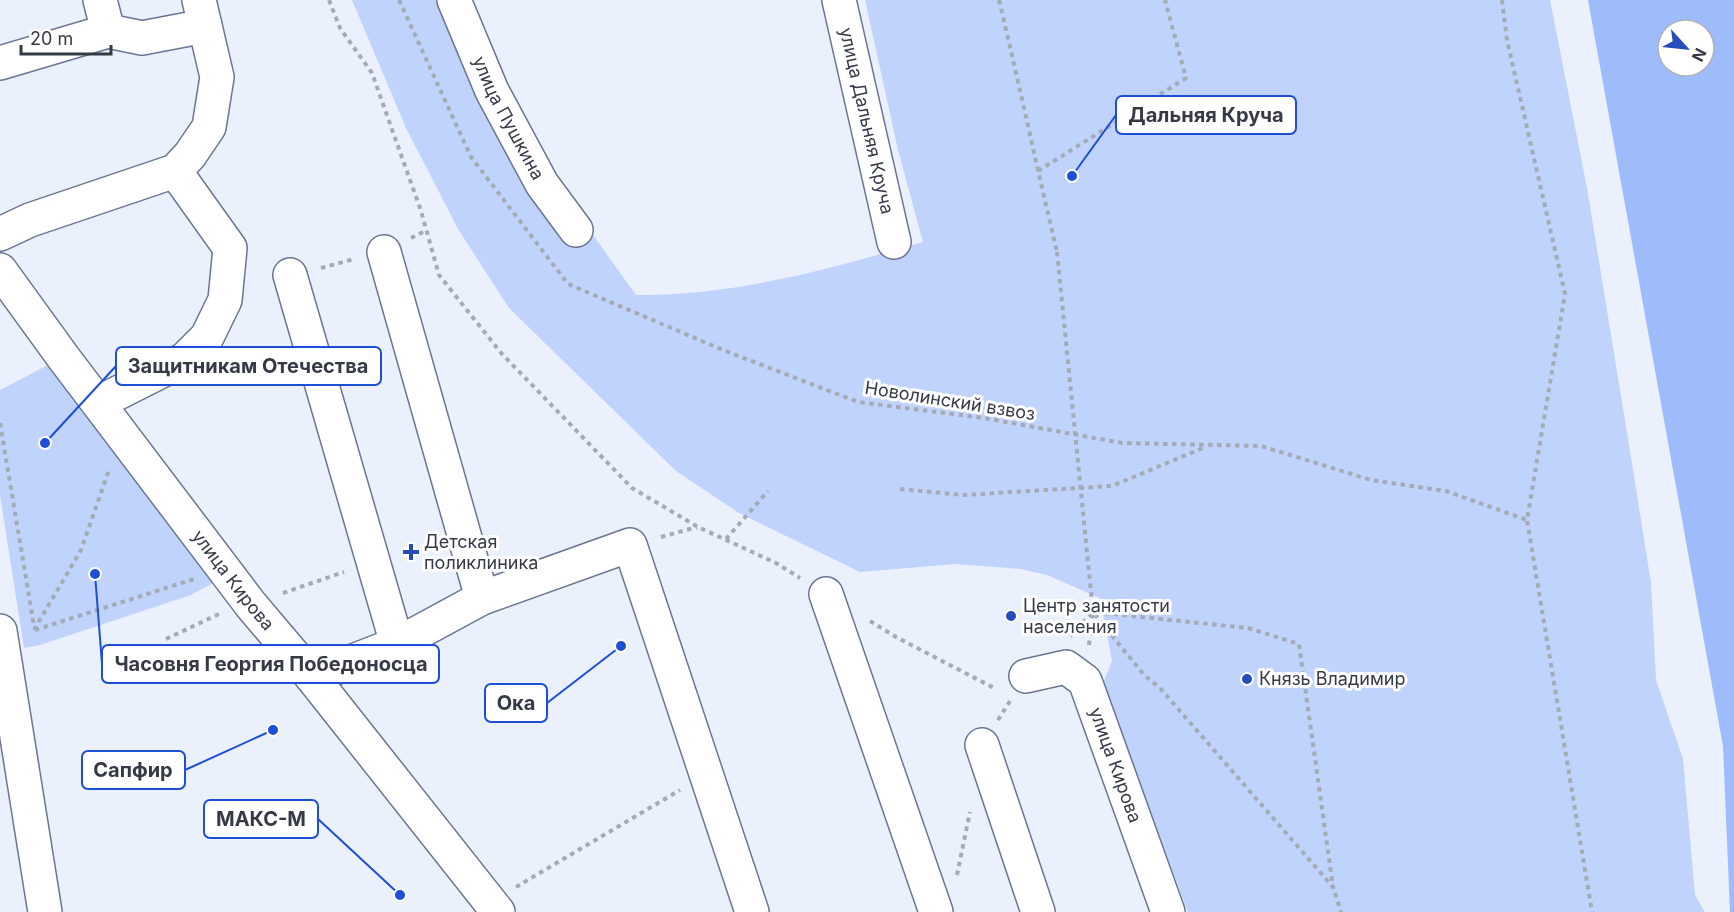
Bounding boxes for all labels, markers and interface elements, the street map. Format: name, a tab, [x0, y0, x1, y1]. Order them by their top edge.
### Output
scale bar	[21, 18, 111, 56]
north arrow	[1656, 18, 1716, 78]
street label: улица Дальняя Круча	[836, 26, 898, 216]
text: 20 m	[30, 28, 73, 49]
text: N	[1688, 45, 1711, 65]
street label: улица Пушкина	[469, 53, 549, 183]
callout: Дальняя Круча	[1116, 96, 1296, 134]
text: Дальняя Круча	[1128, 103, 1284, 127]
callout: Защитникам Отечества	[116, 347, 381, 385]
text: Защитникам Отечества	[128, 354, 368, 378]
street label: Новолинский взвоз	[863, 377, 1037, 424]
street label: улица Кирова	[188, 526, 279, 634]
place label: Детская поликлиника	[424, 531, 538, 573]
marker: Детская поликлиника	[402, 543, 420, 561]
place label: Центр занятости населения	[1023, 595, 1170, 637]
marker: Центр занятости населения	[1004, 609, 1018, 623]
callout: Часовня Георгия Победоносца	[102, 645, 439, 683]
text: Часовня Георгия Победоносца	[114, 652, 428, 676]
place label: Князь Владимир	[1259, 668, 1405, 689]
marker: Князь Владимир	[1240, 672, 1254, 686]
callout: Ока	[485, 684, 547, 722]
text: Ока	[497, 691, 535, 715]
street label: улица Кирова	[1085, 704, 1146, 826]
callout: Сапфир	[82, 751, 185, 789]
text: Сапфир	[93, 758, 173, 782]
callout: МАКС-М	[204, 800, 318, 838]
text: МАКС-М	[216, 807, 306, 831]

